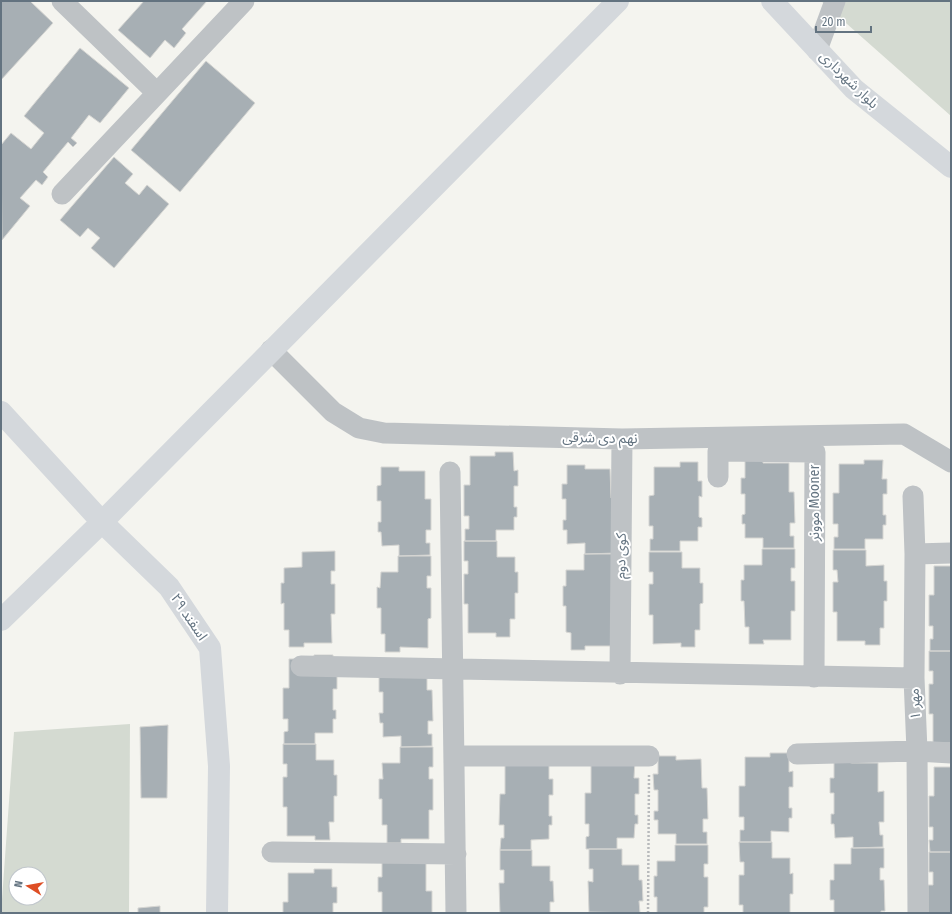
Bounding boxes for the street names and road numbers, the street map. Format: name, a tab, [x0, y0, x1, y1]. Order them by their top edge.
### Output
street label: بلوار شهرداری	[816, 48, 882, 112]
street label: نهم دی شرقی	[562, 429, 638, 449]
street label: موونر Mooner	[806, 465, 823, 542]
street label: کوی دوم	[612, 533, 632, 579]
street label: ۲۹ اسفند	[167, 590, 211, 644]
street label: مهر ۱	[906, 688, 924, 720]

